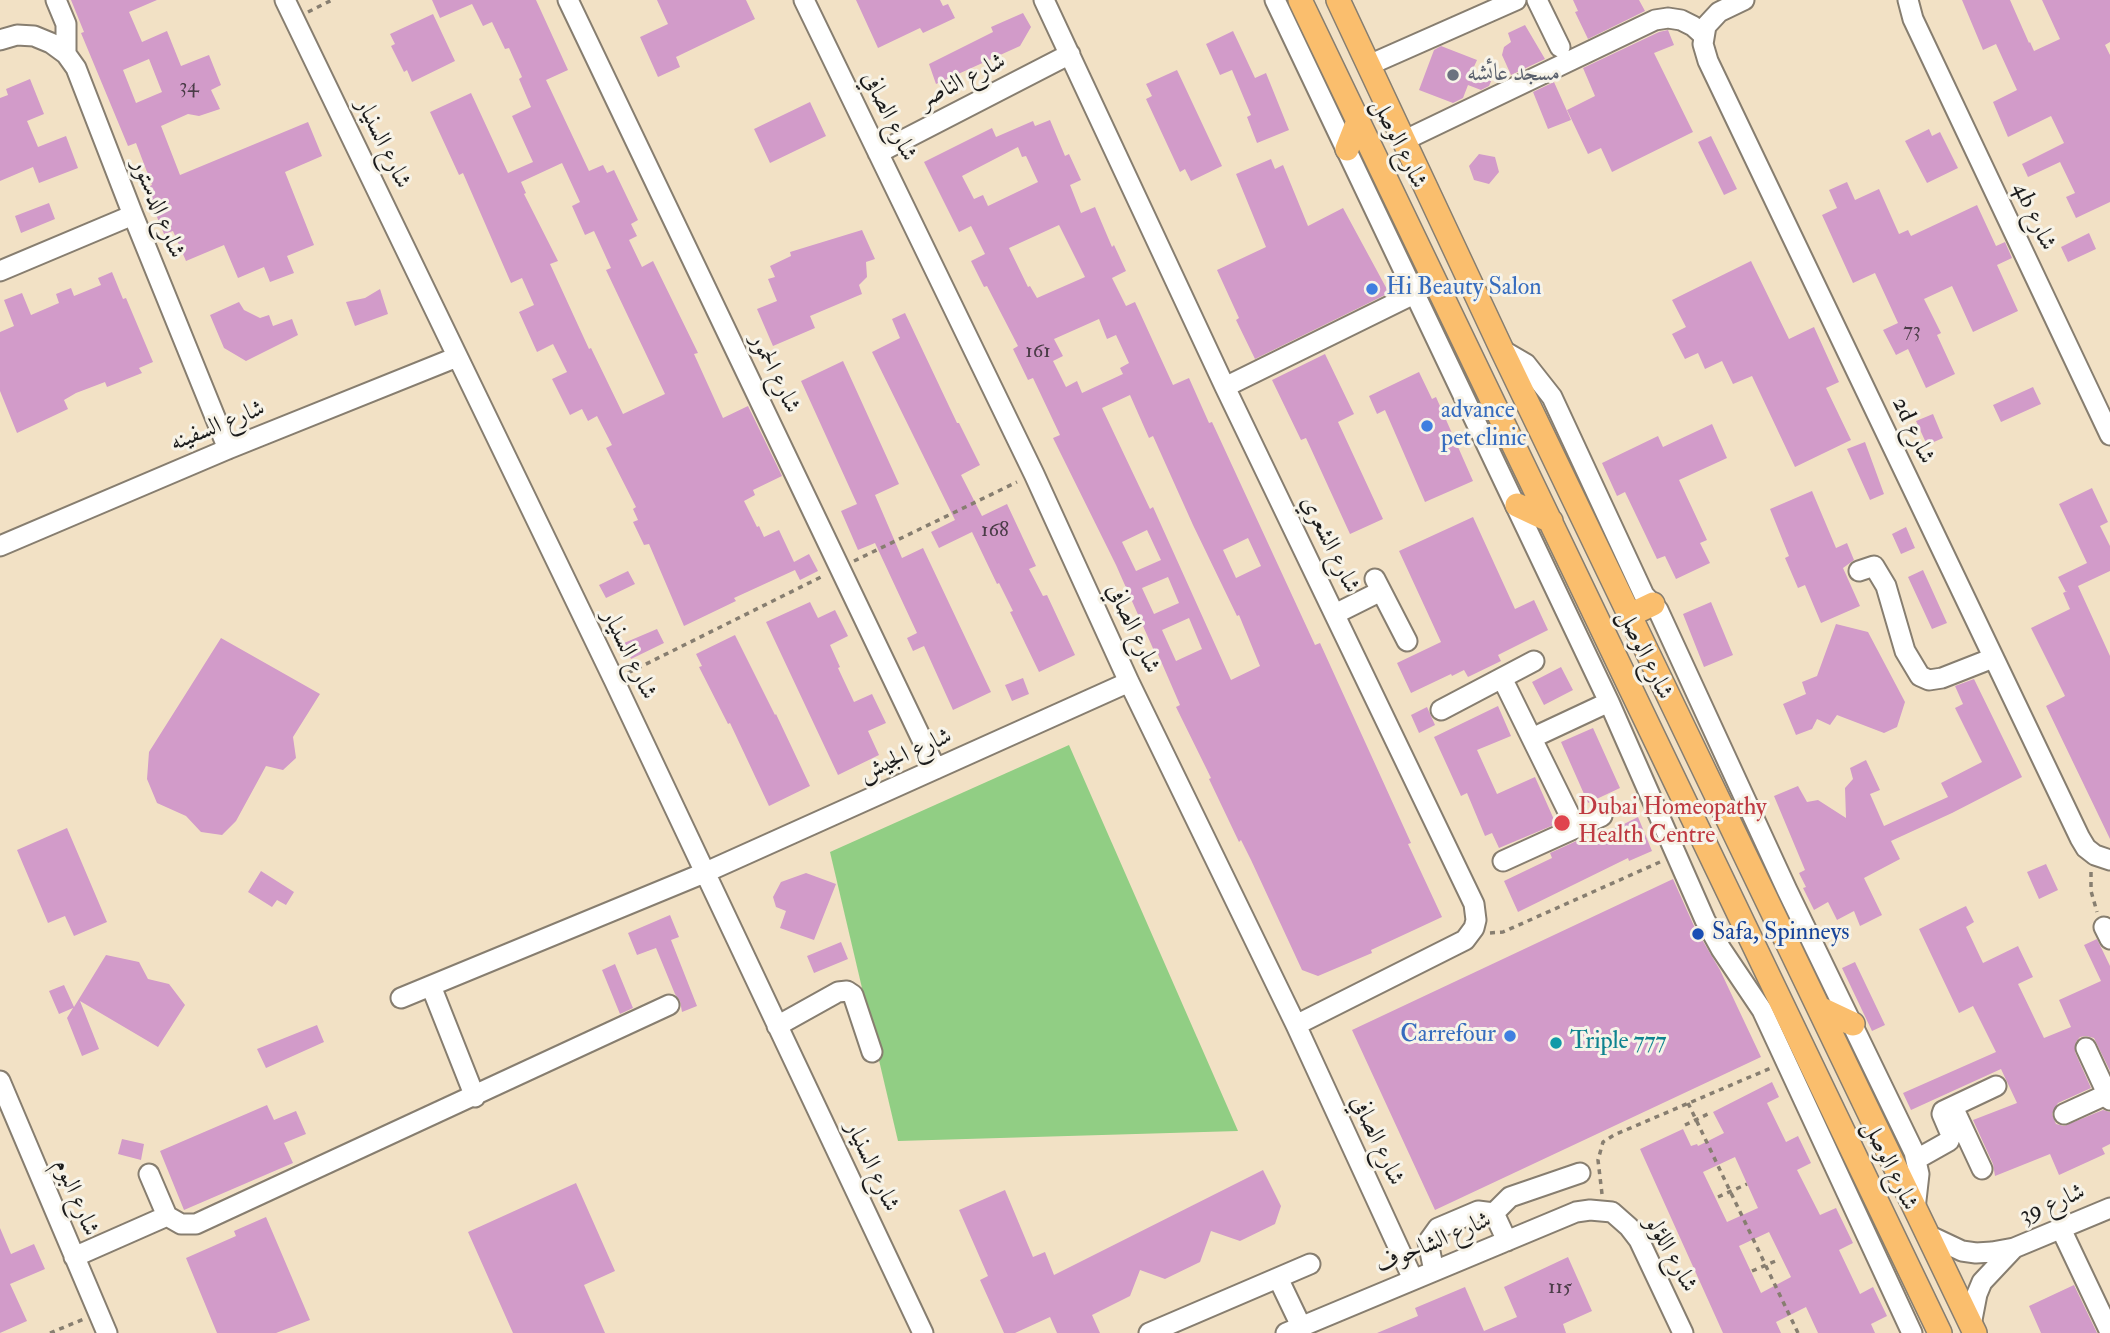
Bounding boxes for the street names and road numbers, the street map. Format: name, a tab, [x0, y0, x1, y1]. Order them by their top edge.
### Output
street label: شارع الناصر	[915, 48, 1011, 116]
street label: شارع الصافي	[854, 68, 922, 166]
street label: شارع السنيار	[348, 94, 416, 194]
street label: شارع الوصل	[1364, 94, 1432, 194]
street label: شارع الدستور	[124, 155, 190, 263]
street label: 4b شارع	[2005, 179, 2061, 255]
street label: شارع الحمور	[742, 329, 806, 419]
street label: 2d شارع	[1884, 393, 1940, 469]
street label: شارع السفينه	[166, 395, 270, 459]
street label: شارع الشعري	[1293, 491, 1365, 599]
street label: شارع الصافي	[1099, 579, 1165, 679]
street label: شارع السنيار	[594, 605, 662, 705]
street label: شارع الوصل	[1610, 605, 1678, 705]
street label: شارع الجيش	[855, 723, 957, 789]
street label: شارع الصافي	[1343, 1091, 1409, 1191]
street label: شارع الوصل	[1855, 1116, 1923, 1216]
street label: شارع السنيار	[838, 1117, 904, 1217]
street label: شارع البوم	[46, 1155, 104, 1241]
street label: شارع 39	[2016, 1178, 2090, 1232]
street label: شارع الشاحوف	[1372, 1207, 1496, 1281]
street label: شارع اللؤلو	[1637, 1212, 1703, 1298]

